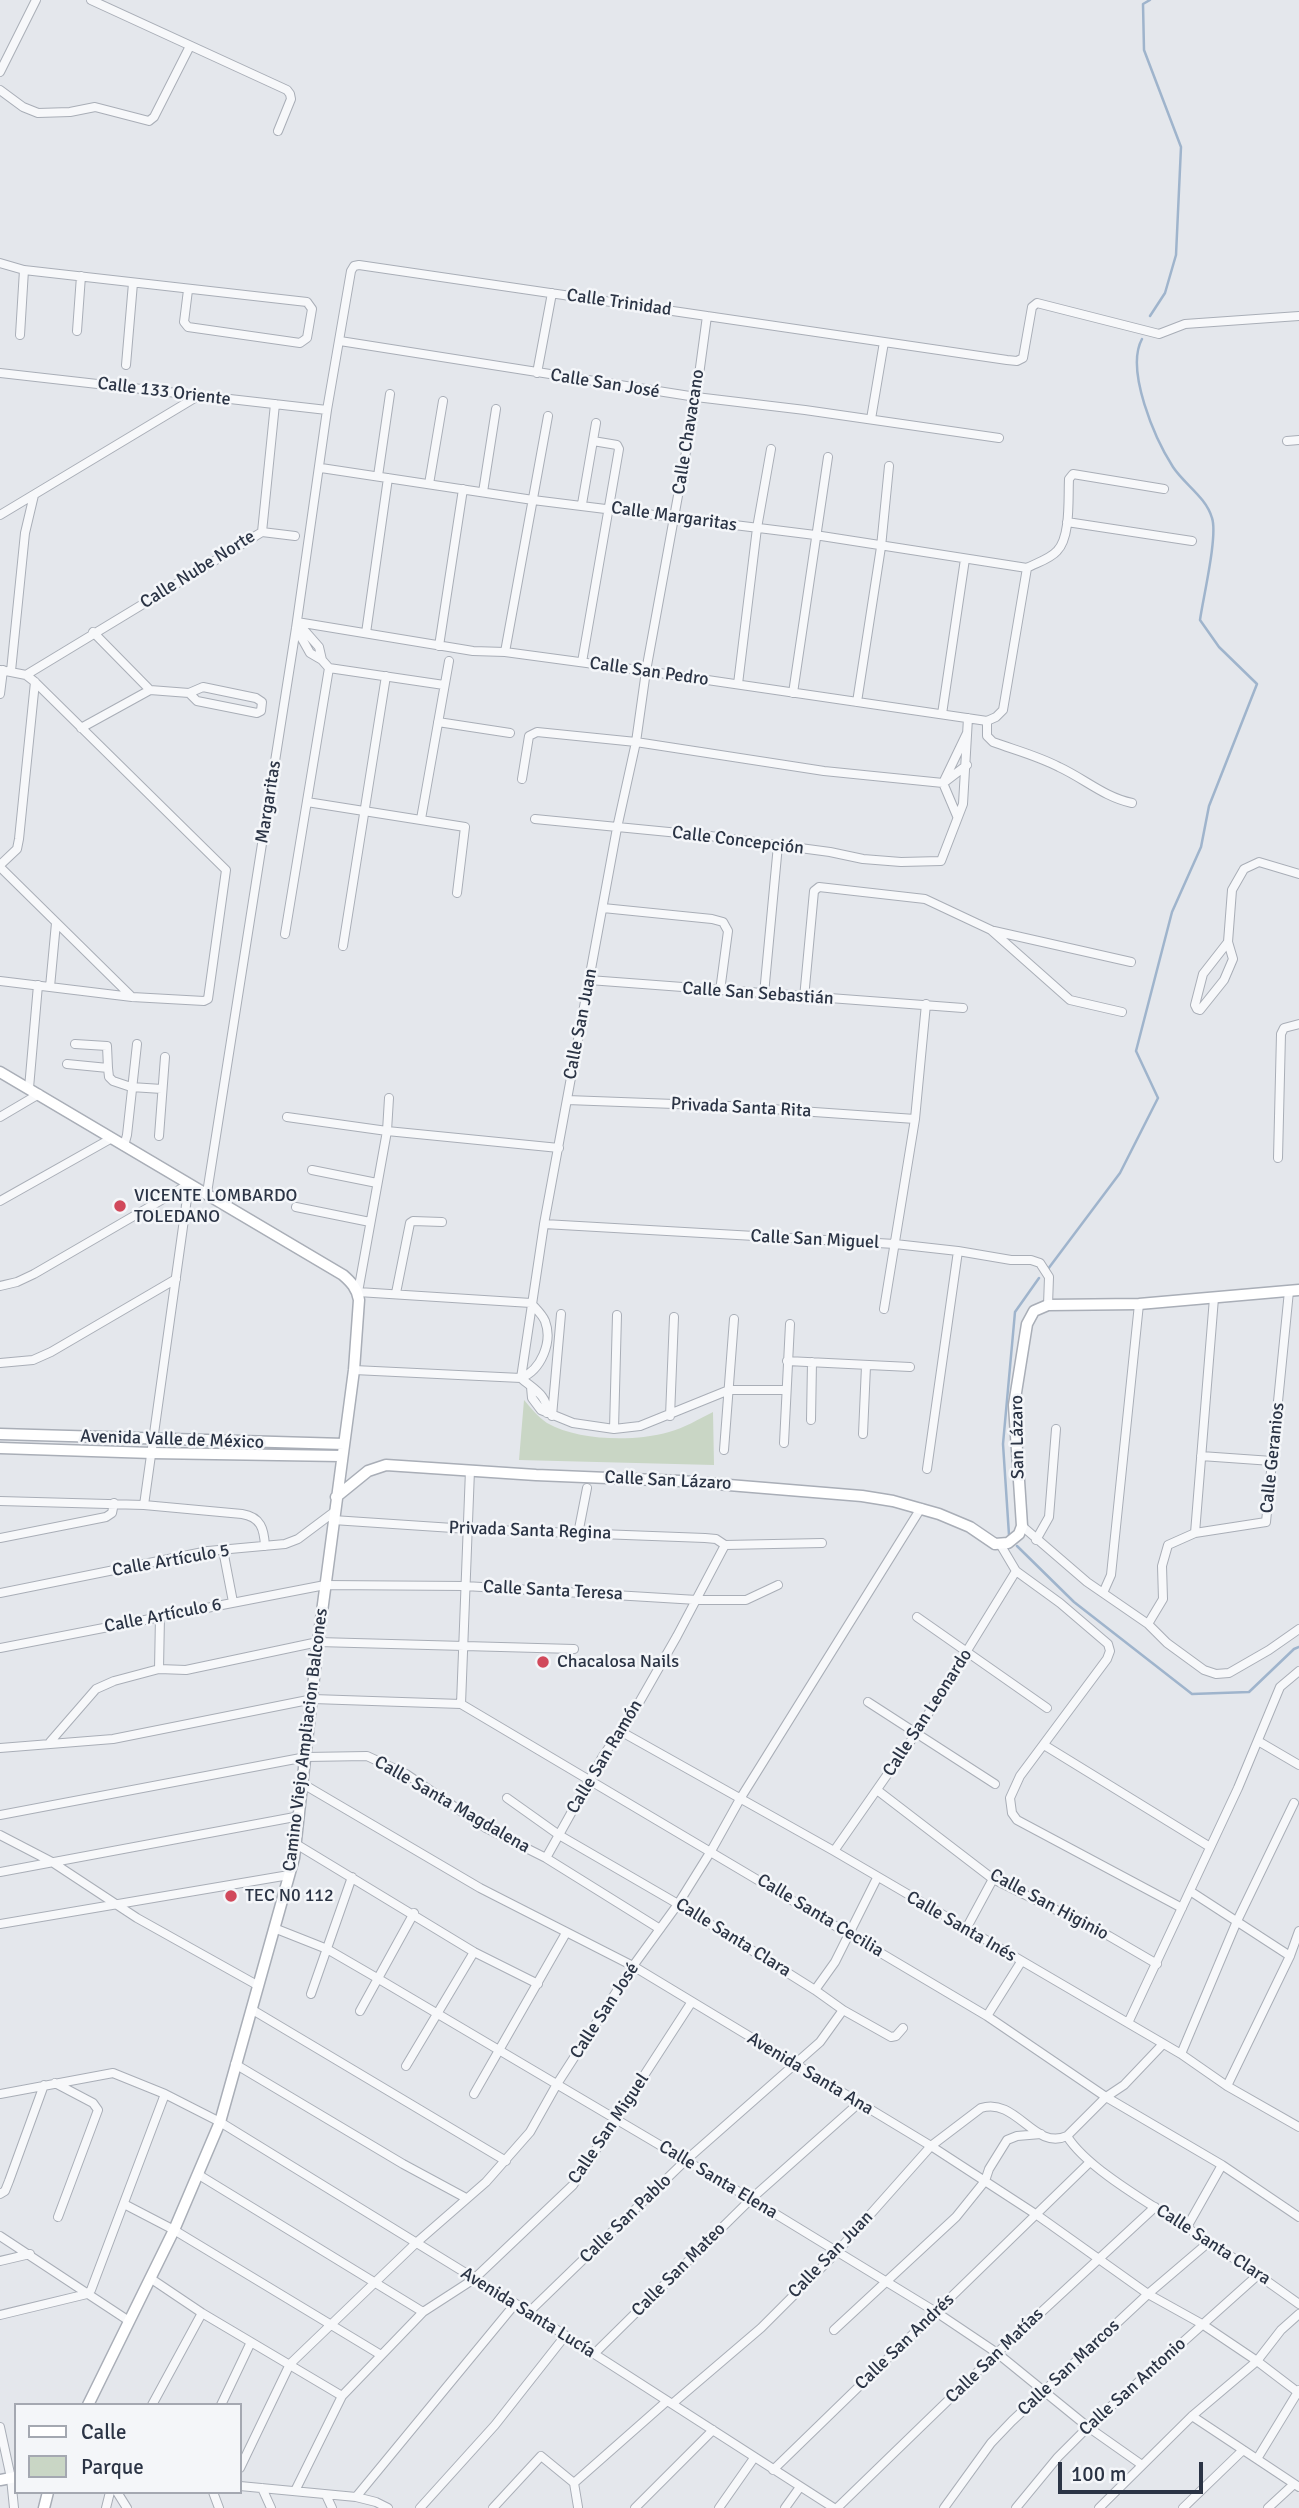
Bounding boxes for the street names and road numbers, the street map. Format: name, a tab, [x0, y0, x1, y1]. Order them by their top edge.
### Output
street label: Calle Trinidad	[565, 285, 673, 321]
street label: Calle San José	[549, 365, 661, 403]
street label: Calle Chavacano	[668, 368, 710, 496]
street label: Calle 133 Oriente	[96, 373, 232, 411]
street label: Calle Margaritas	[610, 497, 738, 537]
street label: Calle Nube Norte	[137, 526, 259, 614]
street label: Calle San Pedro	[588, 653, 710, 691]
street label: Margaritas	[252, 759, 286, 845]
street label: Calle Concepción	[671, 822, 805, 860]
street label: Calle San Juan	[560, 967, 602, 1081]
street label: Calle San Sebastián	[682, 978, 834, 1010]
street label: Privada Santa Rita	[670, 1094, 812, 1122]
street label: Calle San Miguel	[750, 1226, 880, 1254]
street label: San Lázaro	[1006, 1395, 1030, 1479]
street label: Calle Geranios	[1256, 1402, 1290, 1514]
street label: Avenida Valle de México	[80, 1426, 264, 1454]
street label: Calle San Lázaro	[604, 1467, 732, 1495]
street label: Privada Santa Regina	[448, 1517, 612, 1545]
street label: Calle Artículo 5	[111, 1540, 231, 1582]
street label: Calle Santa Teresa	[483, 1577, 623, 1605]
street label: Calle Artículo 6	[103, 1594, 223, 1638]
street label: Camino Viejo Ampliacion Balcones	[279, 1607, 333, 1873]
street label: Calle San Leonardo	[879, 1645, 977, 1781]
street label: Calle San Ramón	[562, 1696, 648, 1818]
street label: Calle Santa Magdalena	[370, 1752, 534, 1858]
street label: Calle San Higinio	[986, 1865, 1112, 1945]
street label: Calle Santa Cecilia	[753, 1870, 887, 1962]
street label: Calle Santa Inés	[902, 1887, 1020, 1967]
street label: Calle Santa Clara	[671, 1894, 795, 1982]
street label: Calle San José	[566, 1959, 644, 2063]
street label: Avenida Santa Ana	[743, 2028, 877, 2120]
street label: Calle San Miguel	[564, 2070, 654, 2188]
street label: Calle Santa Elena	[655, 2136, 781, 2224]
street label: Calle San Pablo	[576, 2170, 676, 2268]
street label: Calle Santa Clara	[1152, 2200, 1274, 2290]
street label: Calle San Juan	[784, 2207, 878, 2303]
street label: Calle San Mateo	[628, 2219, 730, 2321]
street label: Avenida Santa Lucía	[457, 2263, 599, 2363]
street label: Calle San Andrés	[851, 2289, 959, 2395]
street label: Calle San Matías	[942, 2304, 1048, 2408]
street label: Calle San Marcos	[1014, 2315, 1124, 2421]
street label: Calle San Antonio	[1075, 2333, 1191, 2441]

